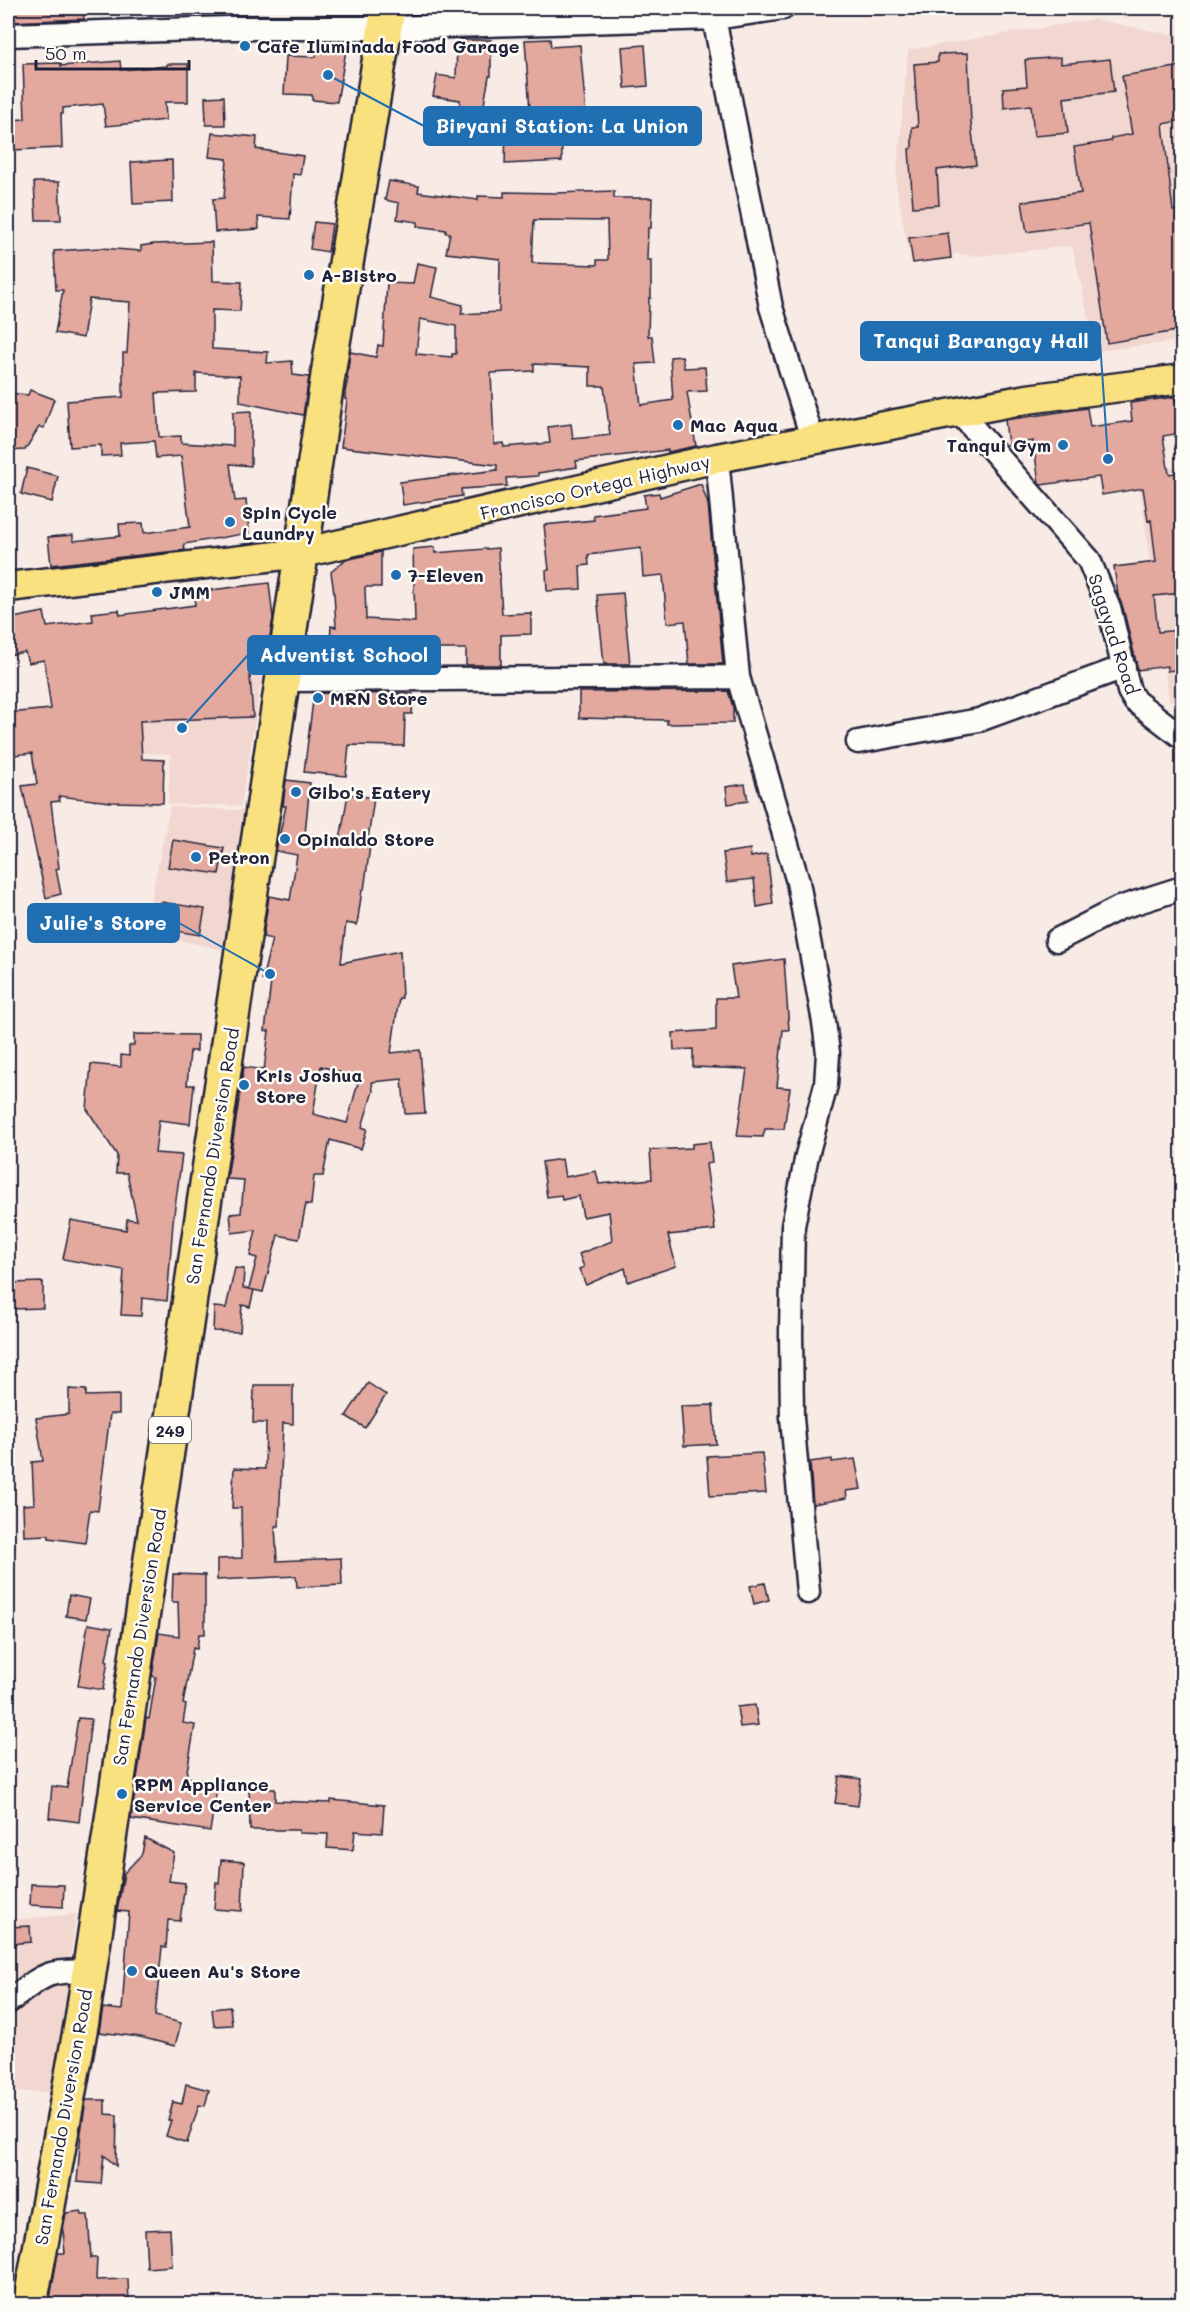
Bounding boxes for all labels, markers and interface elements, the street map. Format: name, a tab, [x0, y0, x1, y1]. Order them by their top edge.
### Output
scale bar	[36, 33, 189, 71]
place label: Cafe Iluminada Food Garage	[257, 34, 520, 58]
marker: Cafe Iluminada Food Garage	[238, 39, 252, 53]
text: 50 m	[45, 41, 87, 65]
callout: Biryani Station: La Union	[424, 107, 701, 145]
text: Biryani Station: La Union	[436, 112, 688, 138]
place label: A-Bistro	[321, 263, 397, 287]
marker: A-Bistro	[302, 268, 316, 282]
callout: Tanqui Barangay Hall	[861, 322, 1100, 360]
text: Tanqui Barangay Hall	[873, 327, 1089, 353]
place label: Mac Aqua	[690, 413, 778, 437]
marker: Mac Aqua	[671, 418, 685, 432]
place label: Tanqui Gym	[947, 433, 1051, 457]
marker: Tanqui Gym	[1056, 438, 1070, 452]
street label: Francisco Ortega Highway	[478, 449, 712, 525]
place label: Spin Cycle Laundry	[242, 500, 337, 545]
marker: Spin Cycle Laundry	[223, 515, 237, 529]
place label: 7-Eleven	[408, 563, 484, 587]
marker: 7-Eleven	[389, 568, 403, 582]
street label: Sagayad Road	[1083, 571, 1145, 697]
place label: JMM	[169, 580, 210, 604]
marker: JMM	[150, 585, 164, 599]
callout: Adventist School	[248, 636, 440, 674]
text: Adventist School	[260, 641, 428, 667]
place label: MRN Store	[330, 686, 428, 710]
marker: MRN Store	[311, 691, 325, 705]
place label: Gibo's Eatery	[308, 780, 431, 804]
marker: Gibo's Eatery	[289, 785, 303, 799]
place label: Opinaldo Store	[297, 827, 435, 851]
marker: Opinaldo Store	[278, 832, 292, 846]
place label: Petron	[208, 845, 270, 869]
marker: Petron	[189, 850, 203, 864]
callout: Julie's Store	[28, 904, 179, 942]
text: Julie's Store	[39, 909, 167, 935]
street label: San Fernando Diversion Road	[180, 1026, 244, 1286]
place label: Kris Joshua Store	[256, 1063, 363, 1108]
marker: Kris Joshua Store	[237, 1078, 251, 1092]
road number: 249	[149, 1417, 191, 1443]
street label: San Fernando Diversion Road	[107, 1507, 171, 1767]
place label: RPM Appliance Service Center	[134, 1772, 272, 1817]
marker: RPM Appliance Service Center	[115, 1787, 129, 1801]
place label: Queen Au's Store	[144, 1959, 301, 1983]
marker: Queen Au's Store	[125, 1964, 139, 1978]
street label: San Fernando Diversion Road	[29, 1987, 97, 2247]

